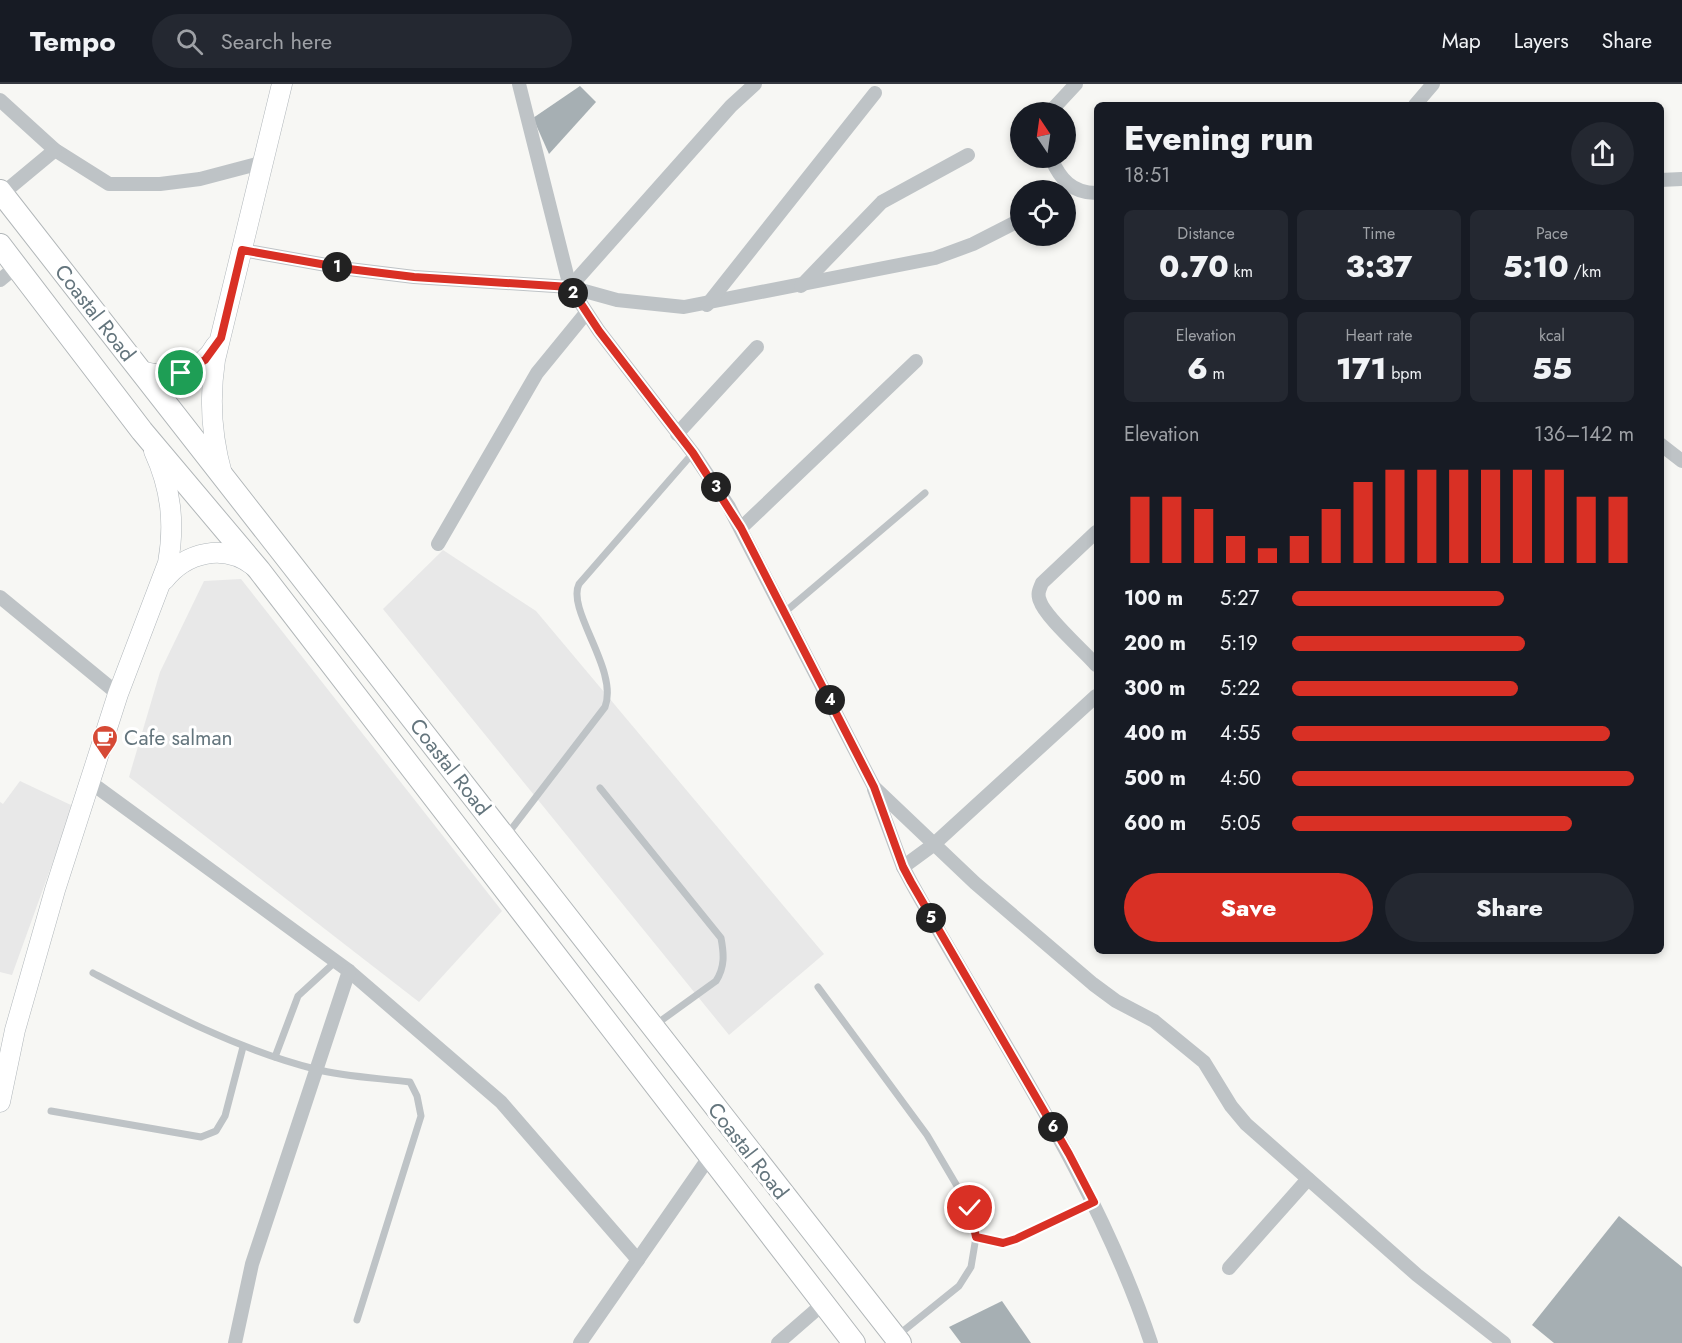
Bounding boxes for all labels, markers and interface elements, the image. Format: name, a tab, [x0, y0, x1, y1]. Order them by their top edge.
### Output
search box	[152, 14, 572, 68]
text: Tempo	[30, 21, 116, 62]
icon: search	[173, 25, 206, 58]
text: Search here	[221, 25, 332, 57]
text: Map	[1442, 26, 1481, 56]
text: Layers	[1514, 26, 1569, 56]
text: Share	[1602, 26, 1652, 56]
north arrow	[1010, 102, 1076, 168]
map controls	[1010, 102, 1076, 246]
text: Evening run	[1124, 115, 1314, 162]
button: share	[1571, 122, 1634, 185]
text: 18:51	[1124, 161, 1170, 190]
button: locate	[1010, 180, 1076, 246]
text: Distance	[1177, 222, 1235, 245]
text: Time	[1363, 222, 1395, 245]
text: Pace	[1536, 222, 1568, 245]
text: 0.70	[1159, 245, 1229, 288]
text: 3:37	[1346, 245, 1412, 288]
text: 5:10	[1503, 245, 1569, 288]
pin: 1	[322, 252, 352, 282]
text: 1	[333, 255, 341, 278]
street label: Coastal Road	[47, 258, 143, 368]
text: km	[1229, 260, 1253, 283]
text: /km	[1569, 260, 1601, 283]
pin: 2	[558, 278, 588, 308]
text: 2	[568, 281, 578, 304]
text: Elevation	[1176, 324, 1236, 347]
text: Heart rate	[1346, 324, 1412, 347]
text: kcal	[1539, 324, 1565, 347]
pin	[155, 347, 206, 398]
text: 6	[1187, 347, 1208, 390]
text: 171	[1336, 347, 1386, 390]
text: 55	[1532, 347, 1572, 390]
icon: arrive	[164, 356, 197, 389]
text: m	[1208, 362, 1225, 385]
text: bpm	[1386, 362, 1422, 385]
text: Elevation	[1124, 420, 1199, 449]
text: 136–142 m	[1534, 420, 1634, 449]
pin: 3	[701, 472, 731, 502]
text: 3	[711, 475, 721, 498]
text: 100 m	[1124, 584, 1183, 613]
text: 5:27	[1220, 584, 1259, 613]
text: 200 m	[1124, 629, 1186, 658]
text: 5:19	[1220, 629, 1258, 658]
text: 300 m	[1124, 674, 1185, 703]
text: 5:22	[1220, 674, 1260, 703]
pin: 4	[815, 685, 845, 715]
text: 4	[824, 688, 836, 711]
street label: Coastal Road	[402, 712, 498, 822]
text: 400 m	[1124, 719, 1187, 748]
text: 4:55	[1220, 719, 1260, 748]
cafe icon: Cafe salman	[90, 723, 120, 761]
place label: Cafe salman	[124, 723, 233, 753]
text: 500 m	[1124, 764, 1186, 793]
text: 4:50	[1220, 764, 1261, 793]
text: 600 m	[1124, 809, 1186, 838]
text: 5:05	[1220, 809, 1261, 838]
button: Save	[1124, 873, 1373, 942]
button: Share	[1385, 873, 1634, 942]
pin: 5	[916, 903, 946, 933]
text: 5	[926, 906, 936, 929]
street label: Coastal Road	[700, 1096, 796, 1206]
pin: 6	[1038, 1112, 1068, 1142]
text: 6	[1048, 1115, 1058, 1138]
pin	[944, 1182, 995, 1233]
icon: check	[953, 1191, 986, 1224]

